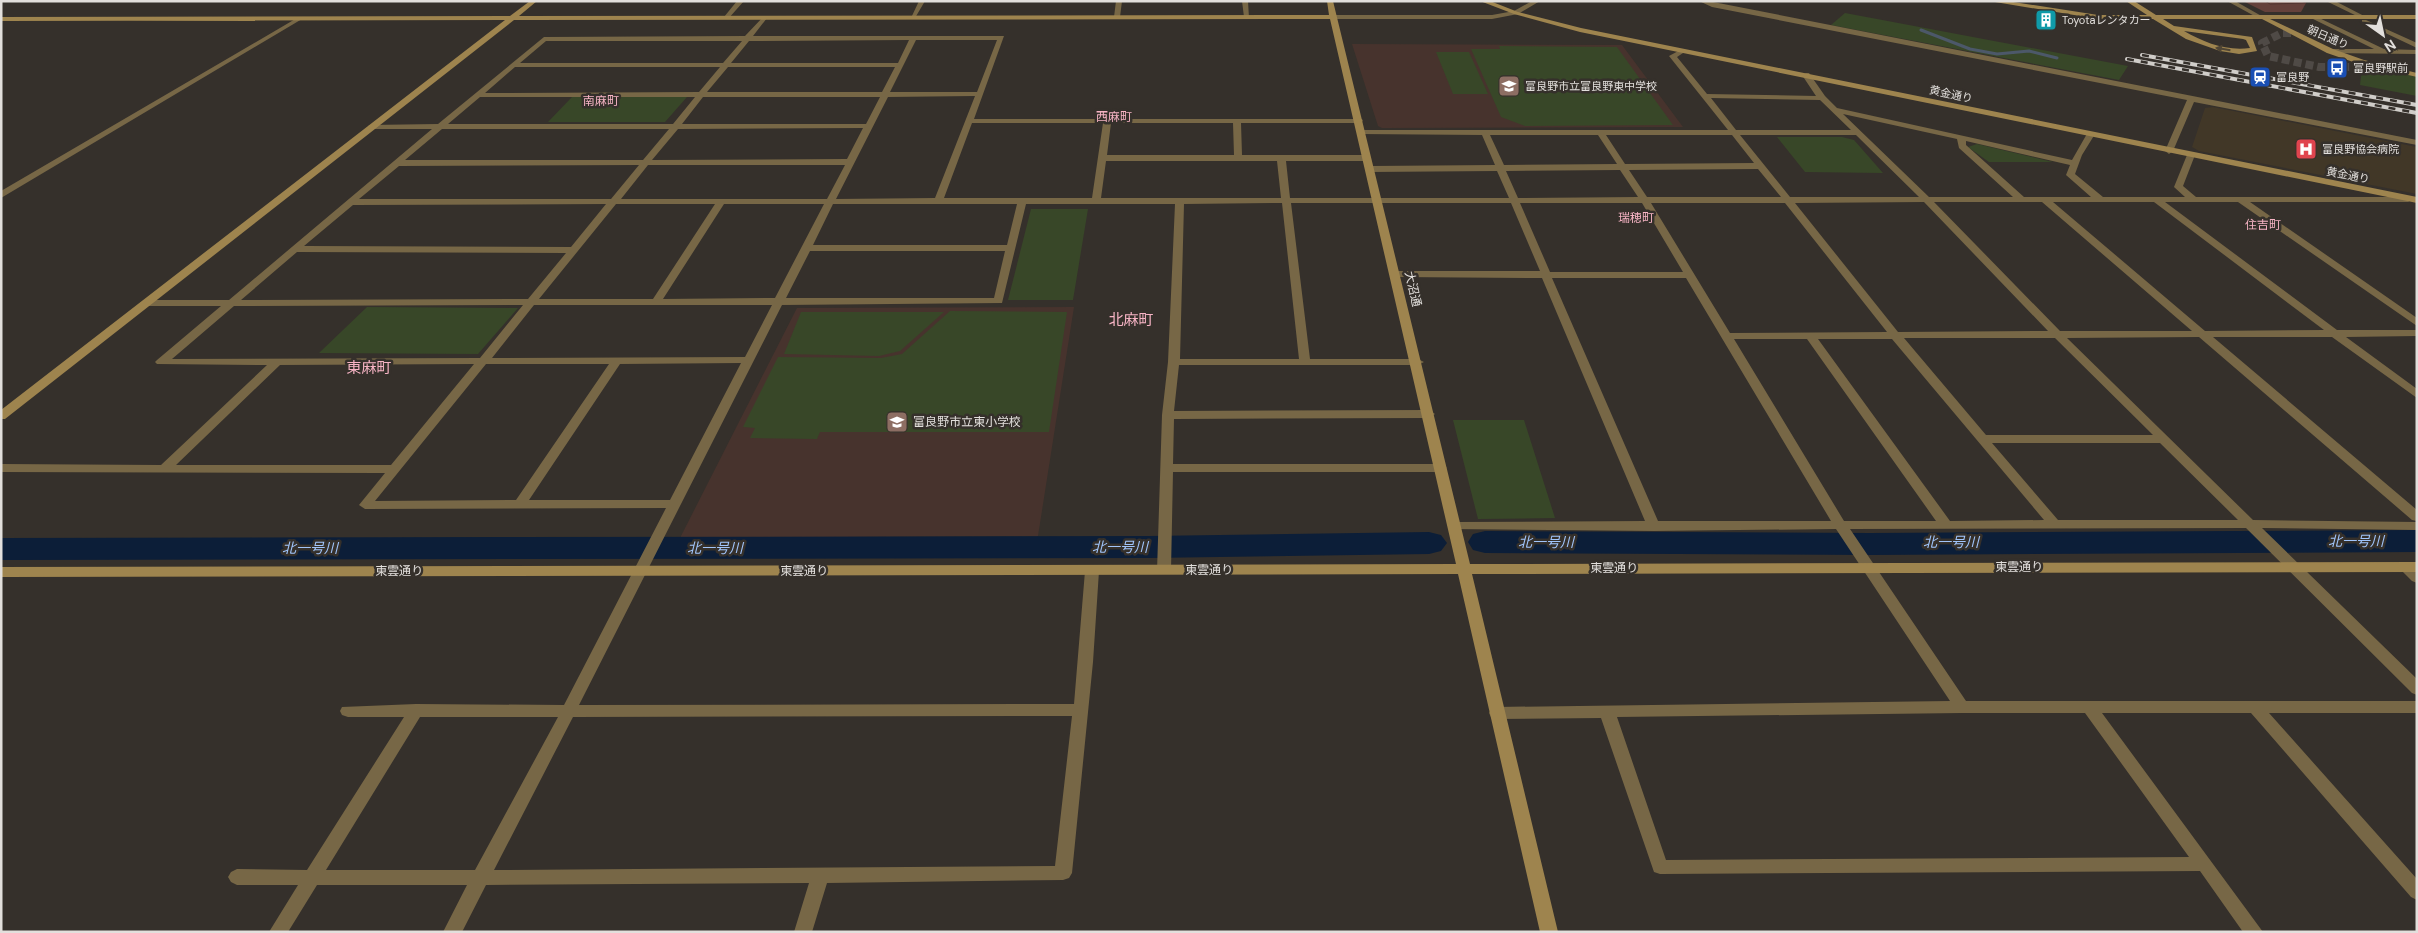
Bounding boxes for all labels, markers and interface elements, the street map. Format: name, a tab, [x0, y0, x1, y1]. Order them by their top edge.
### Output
building icon: Toyotaレンタカー	[2034, 8, 2058, 32]
north arrow	[2358, 10, 2408, 60]
place label: Toyotaレンタカー	[2062, 13, 2150, 27]
street label: 朝日通り	[2305, 22, 2351, 52]
text: N	[2381, 36, 2399, 56]
one-way arrow	[2215, 44, 2231, 52]
bus stop icon: 富良野駅前	[2325, 56, 2349, 80]
place label: 富良野駅前	[2353, 61, 2408, 75]
station icon: 富良野	[2248, 65, 2272, 89]
place label: 富良野	[2276, 70, 2309, 84]
school or university icon: 富良野市立富良野東中学校	[1497, 74, 1521, 98]
place label: 富良野市立富良野東中学校	[1525, 79, 1657, 93]
street label: 黄金通り	[1928, 83, 1974, 105]
district label: 南麻町	[583, 93, 619, 109]
district label: 西麻町	[1096, 109, 1132, 125]
hospital icon: 富良野協会病院	[2294, 137, 2318, 161]
place label: 富良野協会病院	[2322, 142, 2399, 156]
street label: 黄金通り	[2325, 164, 2371, 186]
district label: 瑞穂町	[1618, 210, 1654, 226]
district label: 住吉町	[2245, 217, 2281, 233]
street label: 大沼通	[1401, 270, 1425, 308]
district label: 北麻町	[1108, 310, 1154, 330]
district label: 東麻町	[346, 358, 392, 378]
school or university icon: 富良野市立東小学校	[885, 410, 909, 434]
place label: 富良野市立東小学校	[913, 414, 1021, 430]
water label: 北一号川	[2328, 532, 2386, 550]
water label: 北一号川	[1518, 533, 1576, 551]
water label: 北一号川	[1923, 533, 1981, 551]
water label: 北一号川	[1092, 538, 1150, 556]
water label: 北一号川	[282, 539, 340, 557]
water label: 北一号川	[687, 539, 745, 557]
street label: 東雲通り	[1995, 559, 2043, 575]
street label: 東雲通り	[1590, 560, 1638, 576]
street label: 東雲通り	[1185, 562, 1233, 578]
street label: 東雲通り	[375, 563, 423, 579]
street label: 東雲通り	[780, 563, 828, 579]

